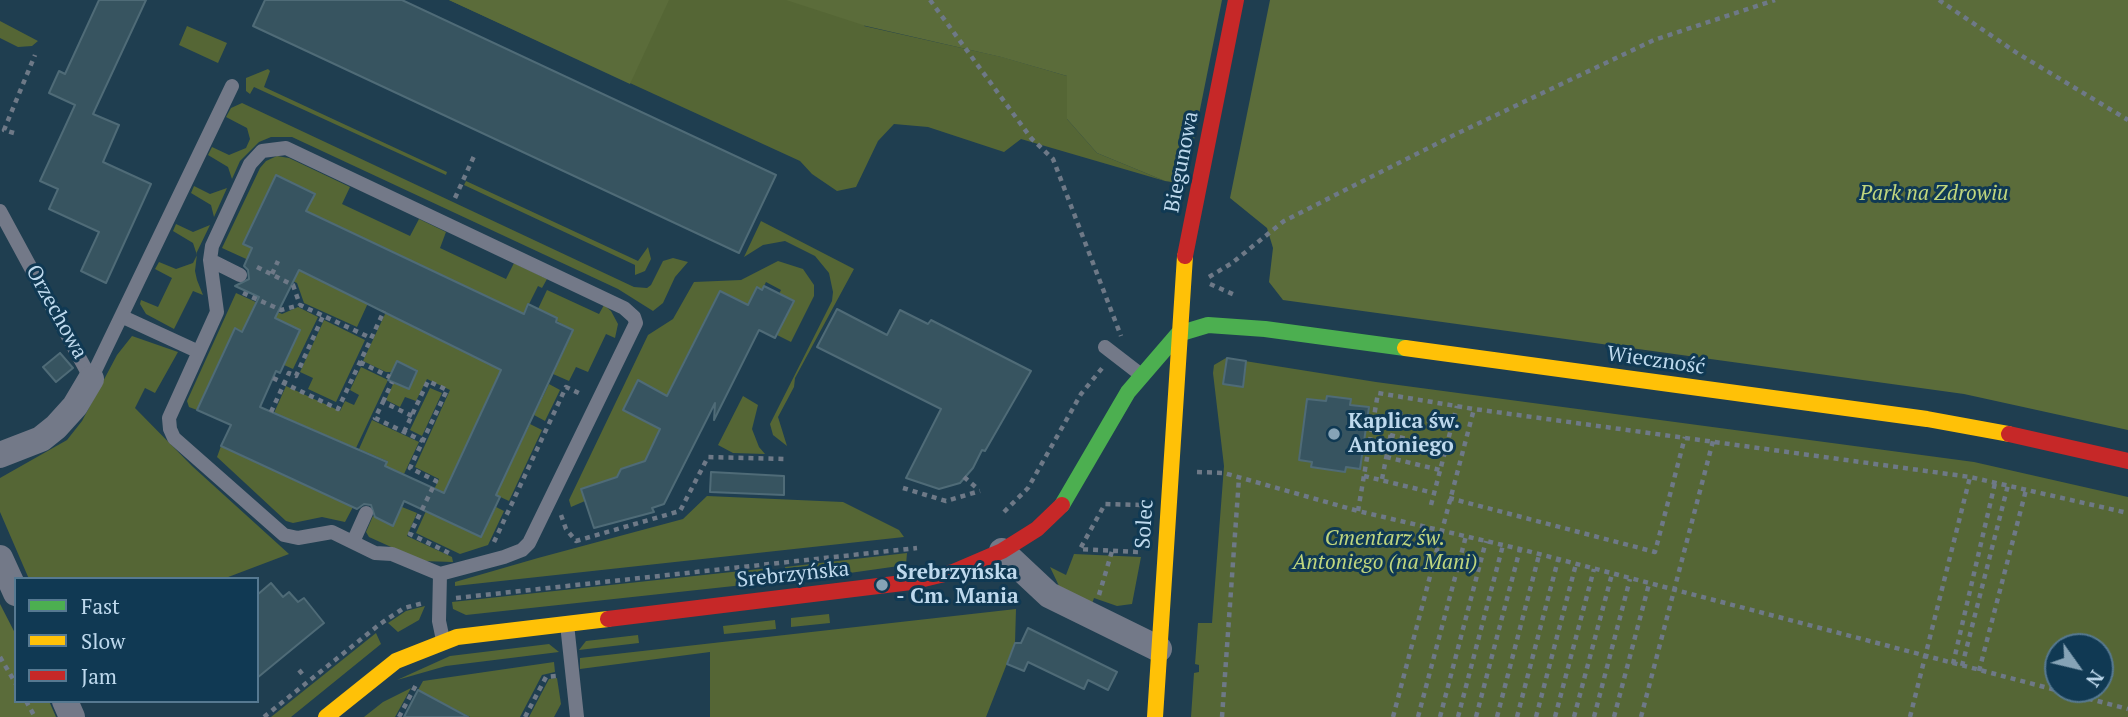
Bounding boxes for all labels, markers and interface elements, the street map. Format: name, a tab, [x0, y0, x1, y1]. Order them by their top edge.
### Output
street label: Biegunowa	[1160, 109, 1204, 215]
park label: Park na Zdrowiu	[1860, 181, 2008, 207]
street label: Orzechowa	[20, 261, 92, 363]
street label: Wieczność	[1605, 342, 1707, 380]
place label: Kaplica św. Antoniego	[1348, 409, 1460, 459]
marker: Kaplica św. Antoniego	[1326, 426, 1342, 442]
street label: Solec	[1131, 498, 1159, 550]
park label: Cmentarz św. Antoniego (na Mani)	[1292, 526, 1478, 576]
street label: Srebrzyńska	[735, 557, 851, 593]
place label: Srebrzyńska - Cm. Mania	[896, 560, 1019, 610]
legend	[14, 577, 259, 703]
marker: Srebrzyńska - Cm. Mania	[874, 577, 890, 593]
text: Fast	[81, 592, 120, 620]
text: Slow	[81, 627, 125, 655]
north arrow	[2044, 633, 2114, 703]
text: Jam	[81, 662, 117, 690]
text: N	[2081, 666, 2110, 692]

